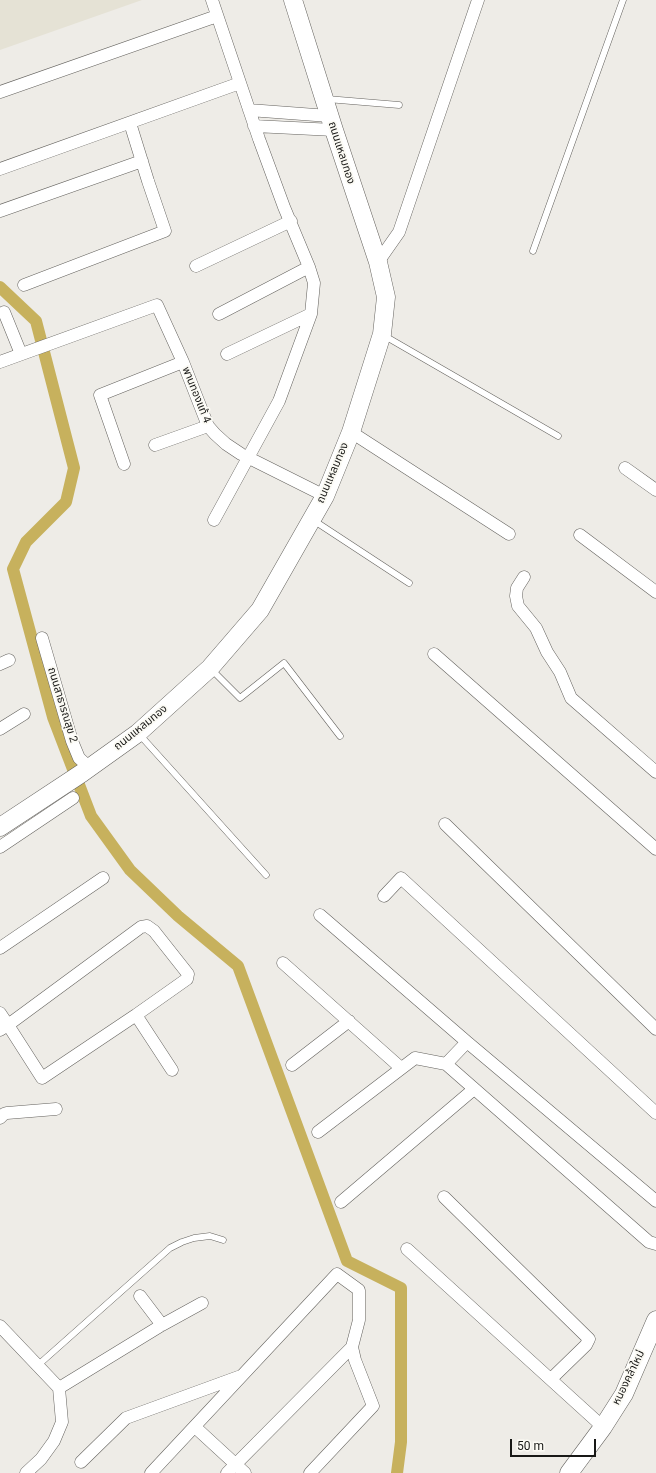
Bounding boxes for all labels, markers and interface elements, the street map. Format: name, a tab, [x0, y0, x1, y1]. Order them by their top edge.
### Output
street label: ถนนแหลมทอง	[325, 120, 357, 186]
street label: พานทองแท้ 4	[179, 365, 213, 425]
street label: ถนนแหลมทอง	[314, 441, 352, 505]
street label: ถนนสาธารณสุข 2	[44, 666, 80, 744]
street label: ถนนแหลมทอง	[112, 702, 170, 754]
street label: หนองคล้าใหม่	[610, 1348, 648, 1408]
scale bar	[512, 1431, 598, 1457]
text: 50 m	[517, 1439, 544, 1453]

